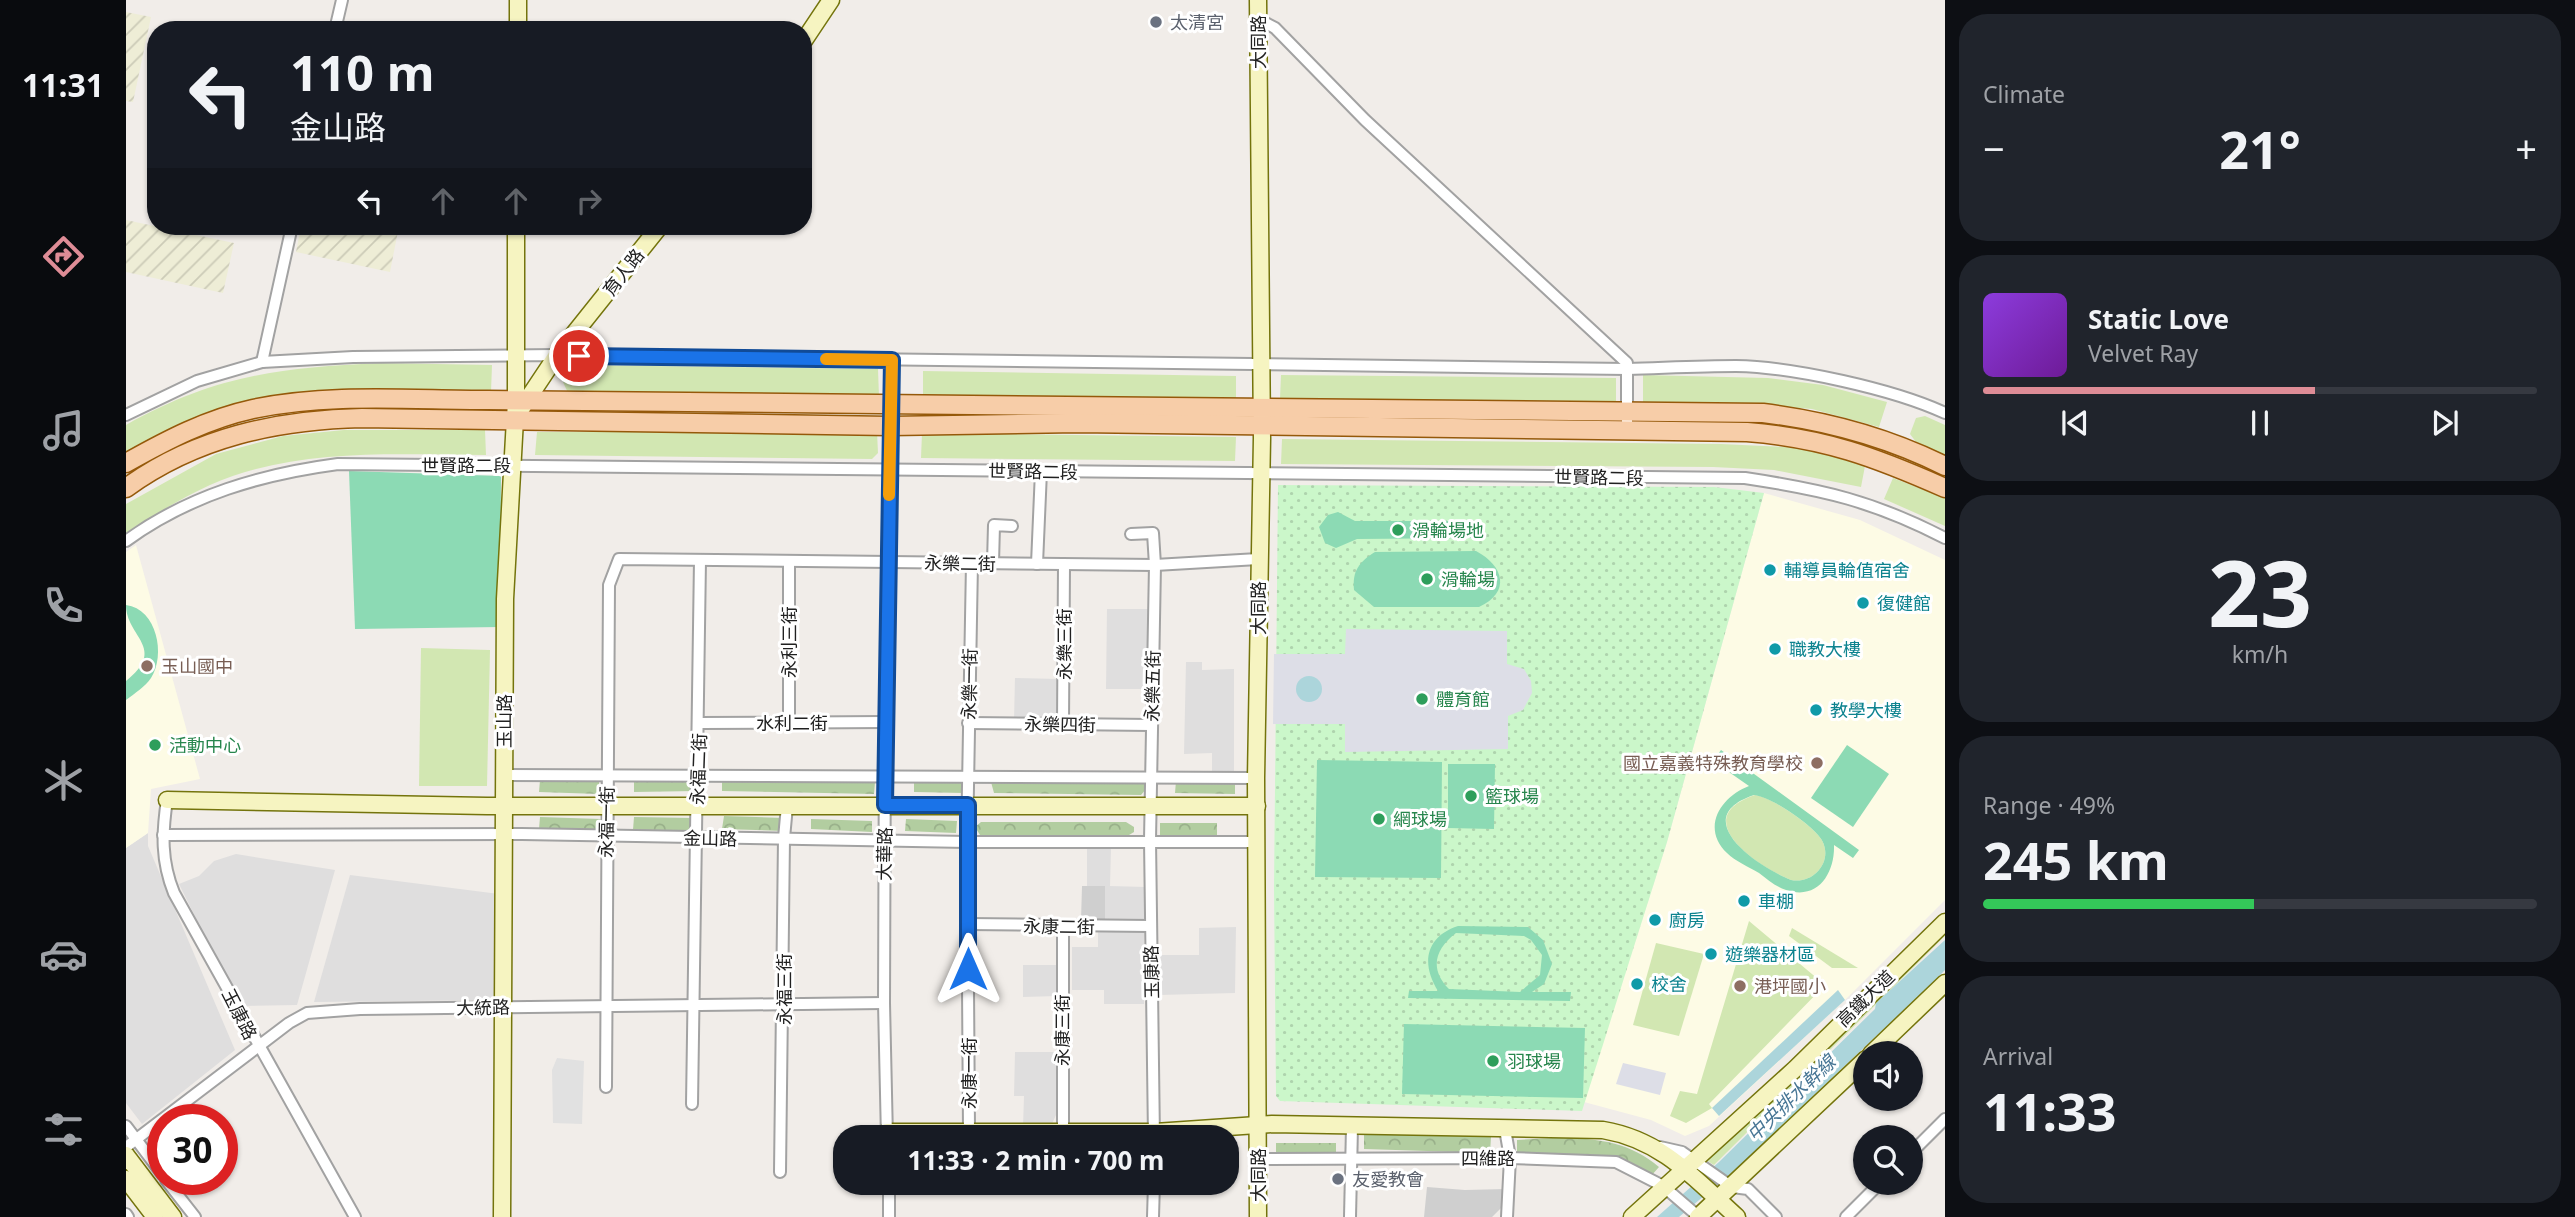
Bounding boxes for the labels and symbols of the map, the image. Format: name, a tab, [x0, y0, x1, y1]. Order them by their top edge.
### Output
place label: 太清宮	[1170, 10, 1224, 34]
marker: 太清宮	[1148, 14, 1164, 30]
street label: 大同路	[1246, 15, 1270, 69]
street label: 育人路	[597, 243, 649, 301]
pin	[549, 326, 609, 386]
street label: 世賢路二段	[421, 453, 511, 477]
street label: 世賢路二段	[988, 458, 1078, 484]
street label: 世賢路二段	[1554, 464, 1644, 490]
place label: 滑輪場地	[1412, 518, 1484, 542]
marker: 滑輪場地	[1390, 522, 1406, 538]
street label: 永樂二街	[924, 550, 996, 576]
place label: 輔導員輪值宿舍	[1784, 558, 1910, 582]
marker: 輔導員輪值宿舍	[1762, 562, 1778, 578]
place label: 滑輪場	[1441, 567, 1495, 591]
marker: 滑輪場	[1419, 571, 1435, 587]
street label: 大同路	[1246, 581, 1270, 635]
place label: 復健館	[1877, 591, 1931, 615]
marker: 復健館	[1855, 595, 1871, 611]
street label: 永利三街	[777, 606, 801, 678]
street label: 永樂三街	[1052, 608, 1076, 680]
place label: 職教大樓	[1789, 637, 1861, 661]
marker: 職教大樓	[1767, 641, 1783, 657]
street label: 永樂一街	[956, 648, 982, 720]
street label: 永樂五街	[1139, 650, 1165, 722]
place label: 玉山國中	[161, 654, 233, 678]
marker: 玉山國中	[139, 658, 155, 674]
place label: 體育館	[1436, 687, 1490, 711]
marker: 體育館	[1414, 691, 1430, 707]
street label: 玉山路	[492, 694, 516, 748]
place label: 教學大樓	[1830, 698, 1902, 722]
marker: 教學大樓	[1808, 702, 1824, 718]
street label: 水利二街	[756, 711, 828, 735]
street label: 永樂四街	[1024, 711, 1096, 737]
place label: 活動中心	[169, 733, 241, 757]
street label: 永福二街	[685, 733, 711, 805]
marker: 活動中心	[147, 737, 163, 753]
place label: 國立嘉義特殊教育學校	[1623, 751, 1803, 775]
marker: 國立嘉義特殊教育學校	[1809, 755, 1825, 771]
place label: 籃球場	[1485, 784, 1539, 808]
street label: 永福一街	[593, 786, 619, 858]
marker: 籃球場	[1463, 788, 1479, 804]
place label: 網球場	[1393, 807, 1447, 831]
marker: 網球場	[1371, 811, 1387, 827]
street label: 金山路	[683, 826, 737, 850]
street label: 大華路	[872, 827, 896, 881]
place label: 車棚	[1758, 889, 1794, 913]
marker: 車棚	[1736, 893, 1752, 909]
place label: 廚房	[1669, 908, 1705, 932]
marker: 廚房	[1647, 912, 1663, 928]
street label: 永康二街	[1023, 913, 1095, 939]
position arrow	[931, 932, 1005, 1006]
place label: 遊樂器材區	[1725, 942, 1815, 966]
street label: 玉康路	[1139, 945, 1163, 999]
marker: 遊樂器材區	[1703, 946, 1719, 962]
street label: 永福三街	[772, 953, 796, 1025]
street label: 高鐵大道	[1831, 964, 1899, 1032]
place label: 校舍	[1651, 972, 1687, 996]
place label: 港坪國小	[1754, 974, 1826, 998]
marker: 校舍	[1629, 976, 1645, 992]
marker: 港坪國小	[1732, 978, 1748, 994]
street label: 玉康路	[217, 984, 263, 1044]
street label: 永康三街	[1050, 994, 1074, 1066]
street label: 大統路	[456, 995, 510, 1019]
street label: 永康一街	[957, 1037, 981, 1109]
water label: 中央排水幹線	[1741, 1048, 1842, 1147]
place label: 羽球場	[1507, 1049, 1561, 1073]
marker: 羽球場	[1485, 1053, 1501, 1069]
speed limit sign: 30	[147, 1104, 238, 1195]
street label: 四維路	[1461, 1146, 1515, 1170]
street label: 大同路	[1246, 1148, 1270, 1202]
place label: 友愛教會	[1352, 1167, 1424, 1191]
marker: 友愛教會	[1330, 1171, 1346, 1187]

